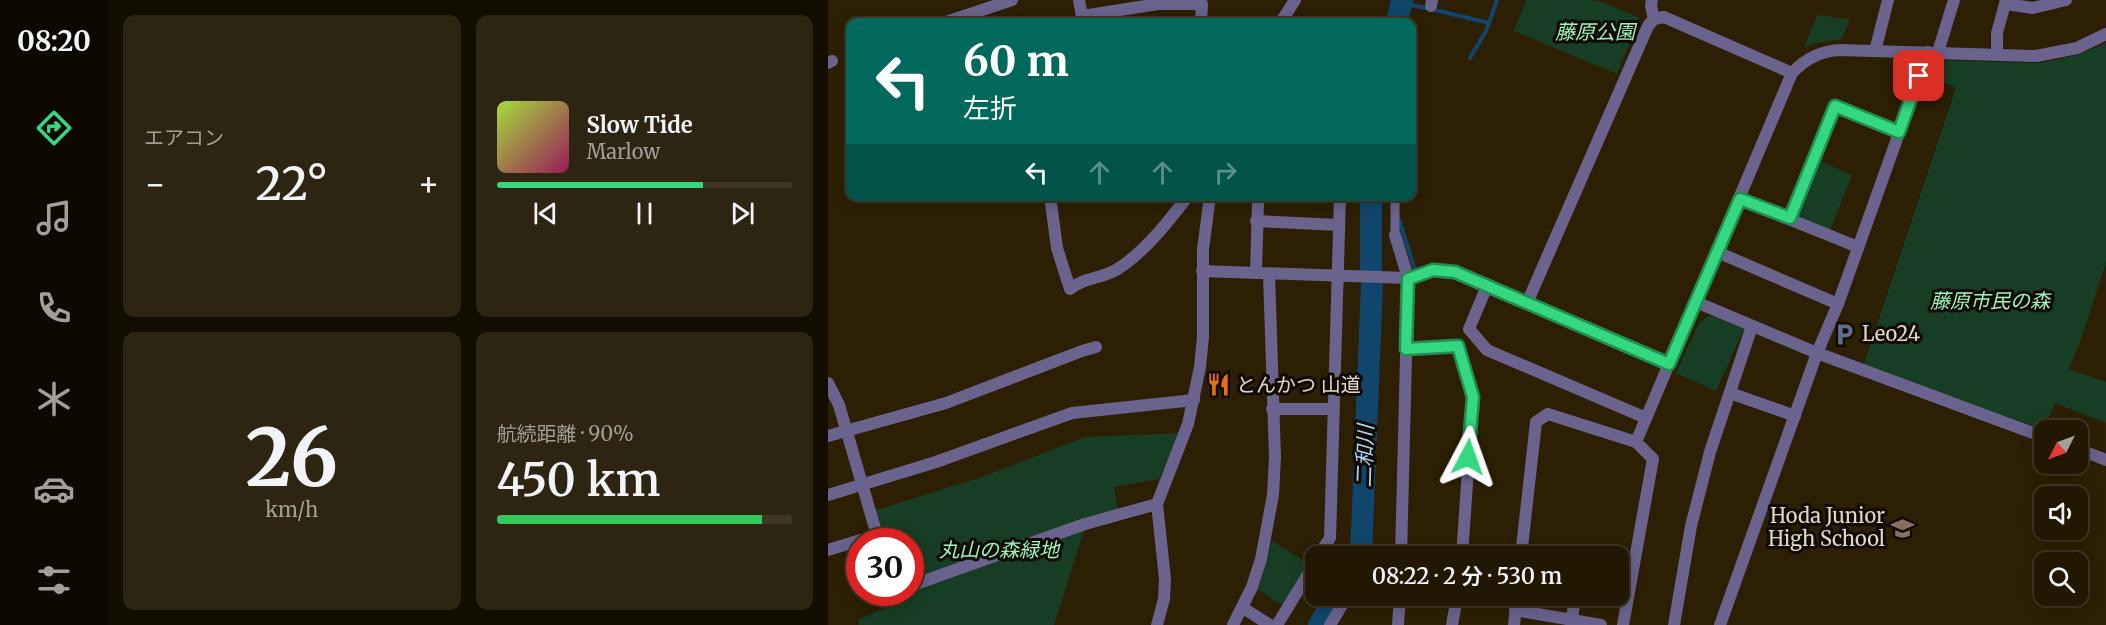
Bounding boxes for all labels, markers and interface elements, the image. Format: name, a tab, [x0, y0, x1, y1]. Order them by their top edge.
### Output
park label: 藤原公園	[1555, 19, 1638, 44]
text: 08:20	[17, 24, 91, 58]
text: 60 m	[963, 35, 1069, 87]
icon: left	[864, 42, 942, 120]
pin	[1893, 50, 1944, 101]
icon: arrive	[1902, 59, 1935, 92]
text: 左折	[963, 91, 1017, 125]
icon: directions	[33, 107, 75, 149]
text: Slow Tide	[587, 111, 693, 139]
text: エアコン	[144, 125, 224, 150]
text: Marlow	[587, 139, 660, 164]
text: 22°	[256, 156, 328, 212]
icon: left	[1020, 156, 1053, 189]
icon: ahead	[1083, 156, 1116, 189]
icon: ahead	[1146, 156, 1179, 189]
icon: right	[1209, 156, 1242, 189]
text: −	[144, 164, 166, 205]
text: +	[417, 164, 439, 205]
icon: music	[33, 197, 75, 239]
icon: previous	[529, 197, 562, 230]
icon: pause	[628, 197, 661, 230]
icon: next	[726, 197, 759, 230]
icon: phone	[33, 287, 75, 329]
park label: 藤原市民の森	[1930, 288, 2052, 313]
parking icon: Leo24	[1831, 321, 1857, 347]
place label: Leo24	[1862, 321, 1920, 346]
restaurant icon: とんかつ 山道	[1205, 372, 1231, 398]
place label: とんかつ 山道	[1236, 372, 1361, 397]
icon: climate	[33, 378, 75, 420]
text: 26	[245, 409, 338, 507]
north arrow	[2034, 420, 2088, 474]
map controls	[2034, 420, 2088, 606]
text: 航続距離 · 90%	[497, 421, 634, 446]
water label: 二和川	[1350, 422, 1379, 488]
position arrow	[1436, 425, 1500, 489]
text: 450 km	[497, 452, 660, 508]
icon: car	[33, 468, 75, 510]
button: sound	[2034, 486, 2088, 540]
text: km/h	[265, 497, 318, 522]
place label: Hoda Junior High School	[1768, 503, 1885, 551]
school or university icon: Hoda Junior High School	[1890, 515, 1916, 541]
speed limit sign: 30	[846, 528, 924, 606]
park label: 丸山の森緑地	[939, 537, 1061, 562]
button: search	[2034, 552, 2088, 606]
icon: filters	[33, 559, 75, 601]
text: 08:22 · 2 分 · 530 m	[1372, 562, 1562, 590]

